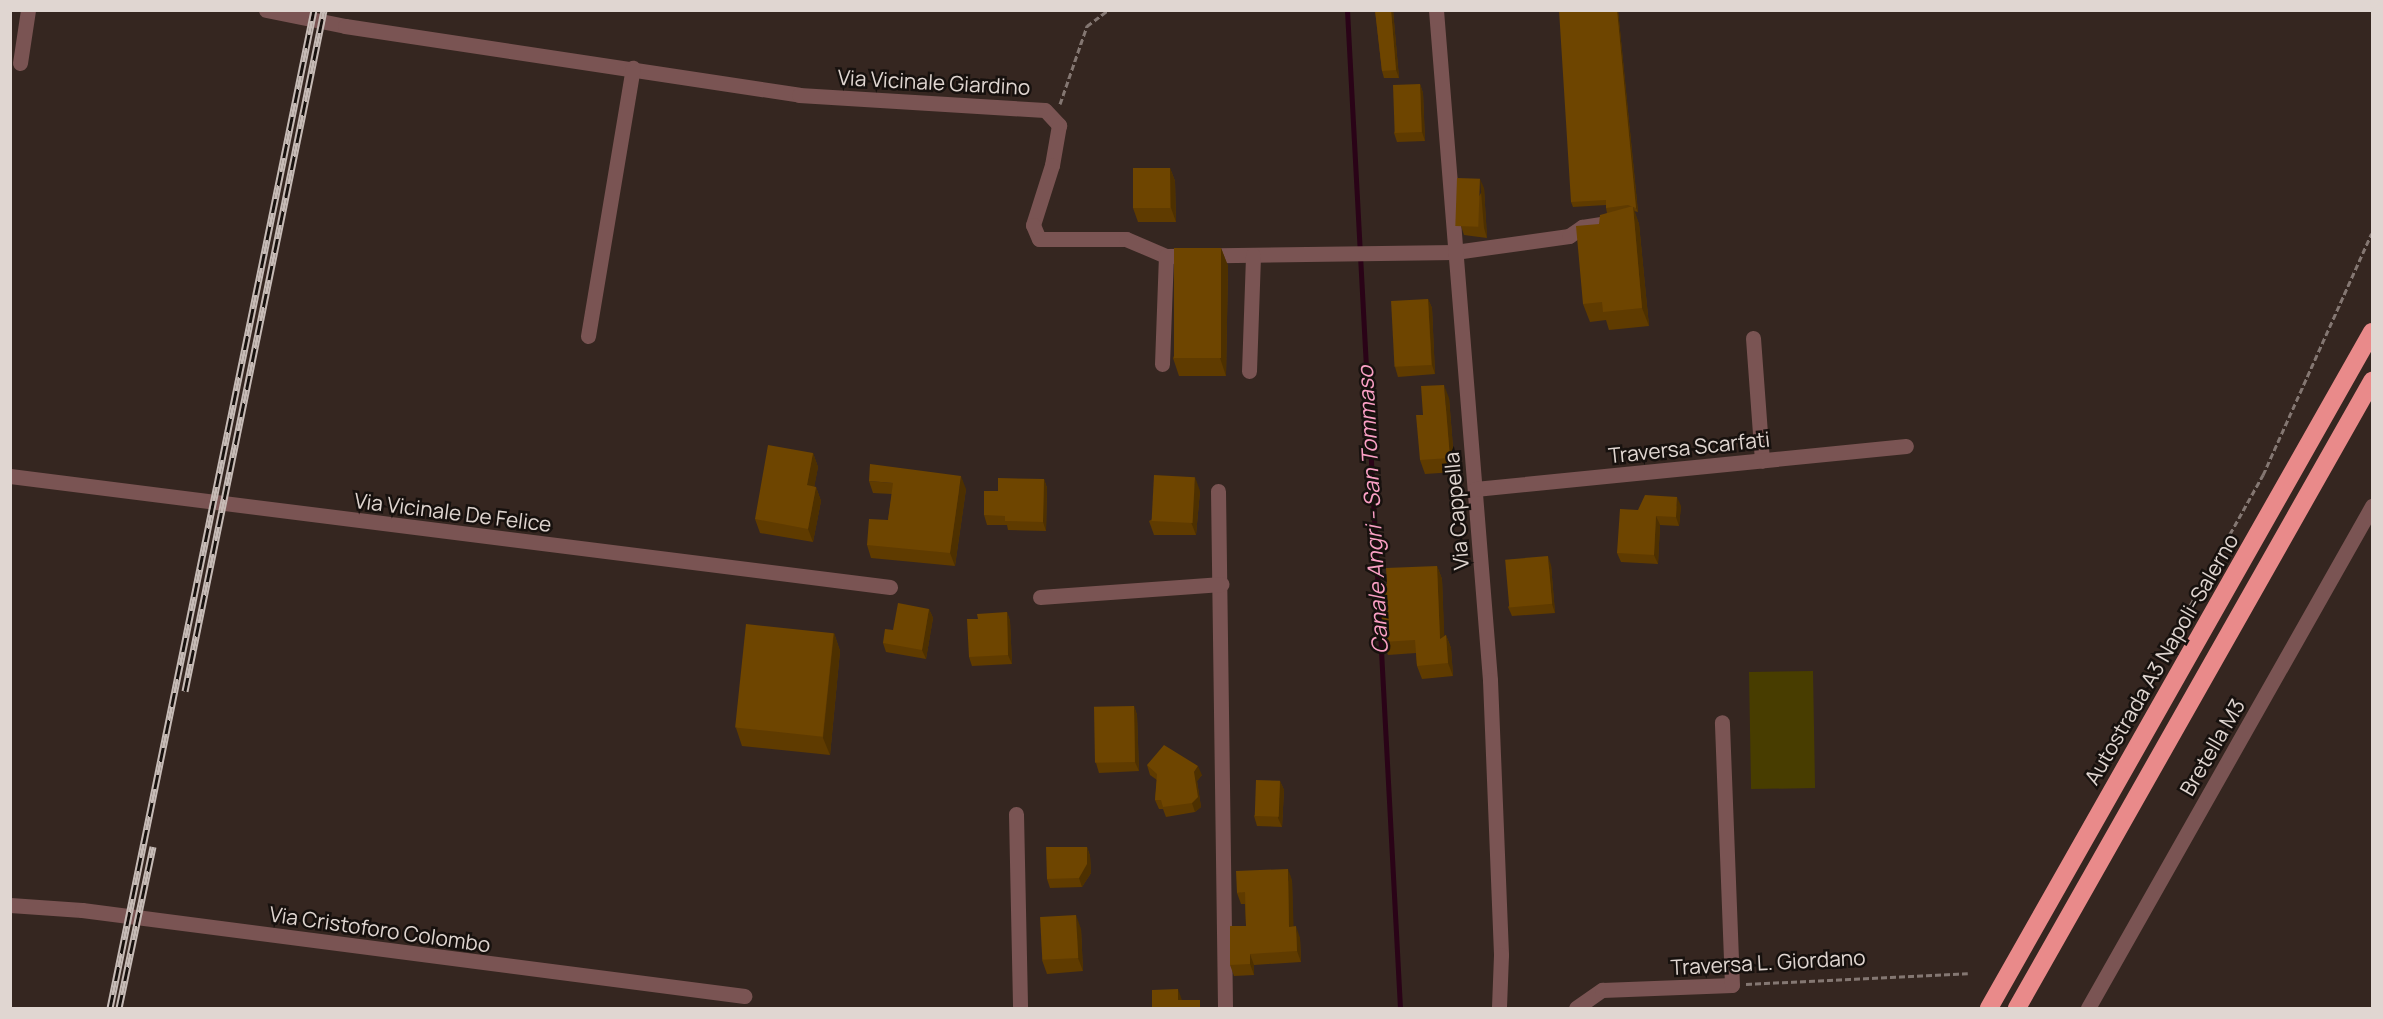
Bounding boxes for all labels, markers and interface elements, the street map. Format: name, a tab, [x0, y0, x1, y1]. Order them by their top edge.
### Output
street label: Via Vicinale Giardino	[837, 64, 1031, 100]
water label: Canale Angri - San Tommaso	[1352, 365, 1394, 655]
street label: Traversa Scarfati	[1607, 426, 1771, 468]
street label: Via Cappella	[1438, 451, 1474, 571]
street label: Via Vicinale De Felice	[353, 487, 553, 537]
street label: Autostrada A3 Napoli-Salerno	[2079, 529, 2243, 789]
street label: Bretella M3	[2174, 694, 2250, 800]
street label: Via Cristoforo Colombo	[268, 901, 492, 957]
street label: Traversa L. Giordano	[1670, 944, 1866, 980]

